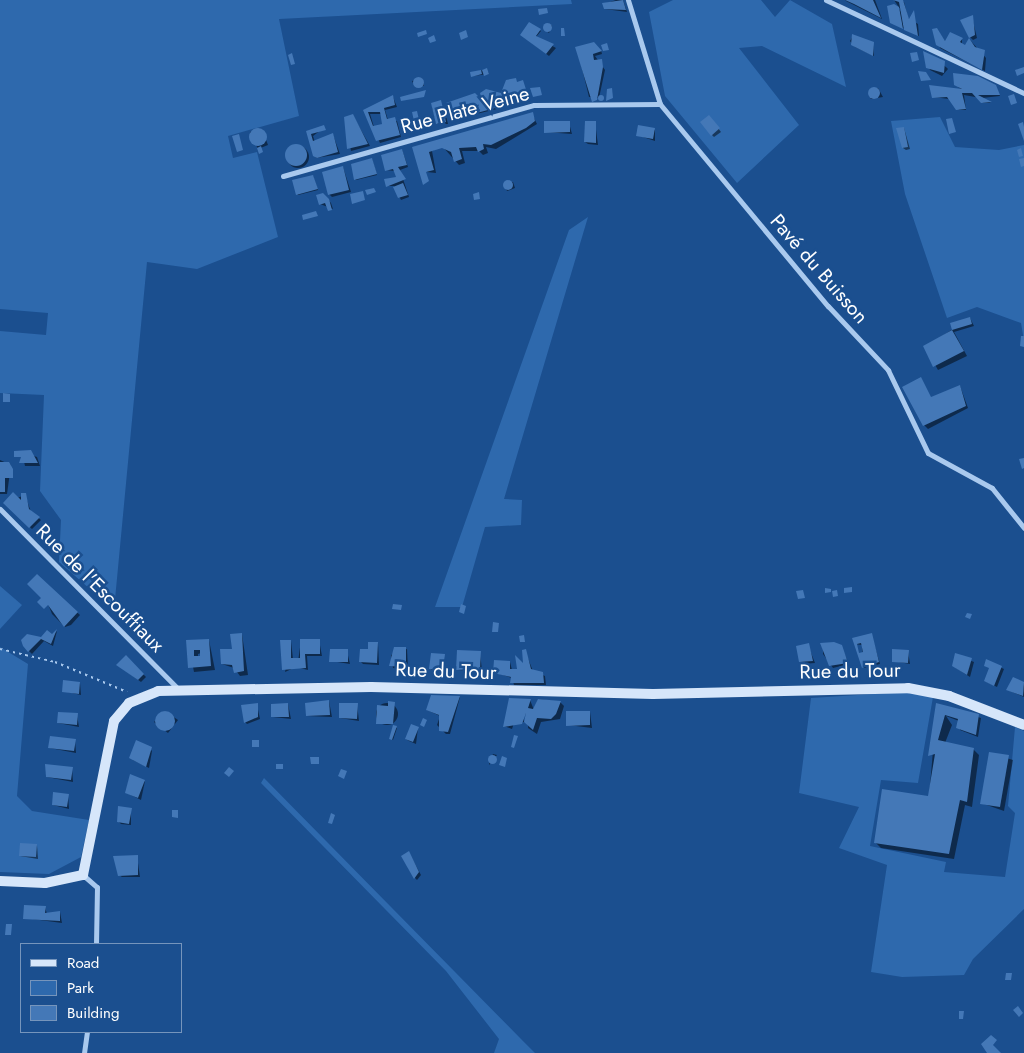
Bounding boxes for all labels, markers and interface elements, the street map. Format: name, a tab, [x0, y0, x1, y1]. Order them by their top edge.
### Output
street label: Rue Plate Veine	[398, 81, 532, 139]
street label: Pavé du Buisson	[765, 209, 873, 329]
street label: Rue de l'Escouffiaux	[31, 519, 169, 657]
street label: Rue du Tour	[395, 657, 497, 685]
street label: Rue du Tour	[799, 658, 901, 684]
legend	[20, 943, 182, 1033]
text: Road	[67, 952, 99, 974]
text: Park	[67, 977, 94, 999]
text: Building	[67, 1002, 119, 1024]

